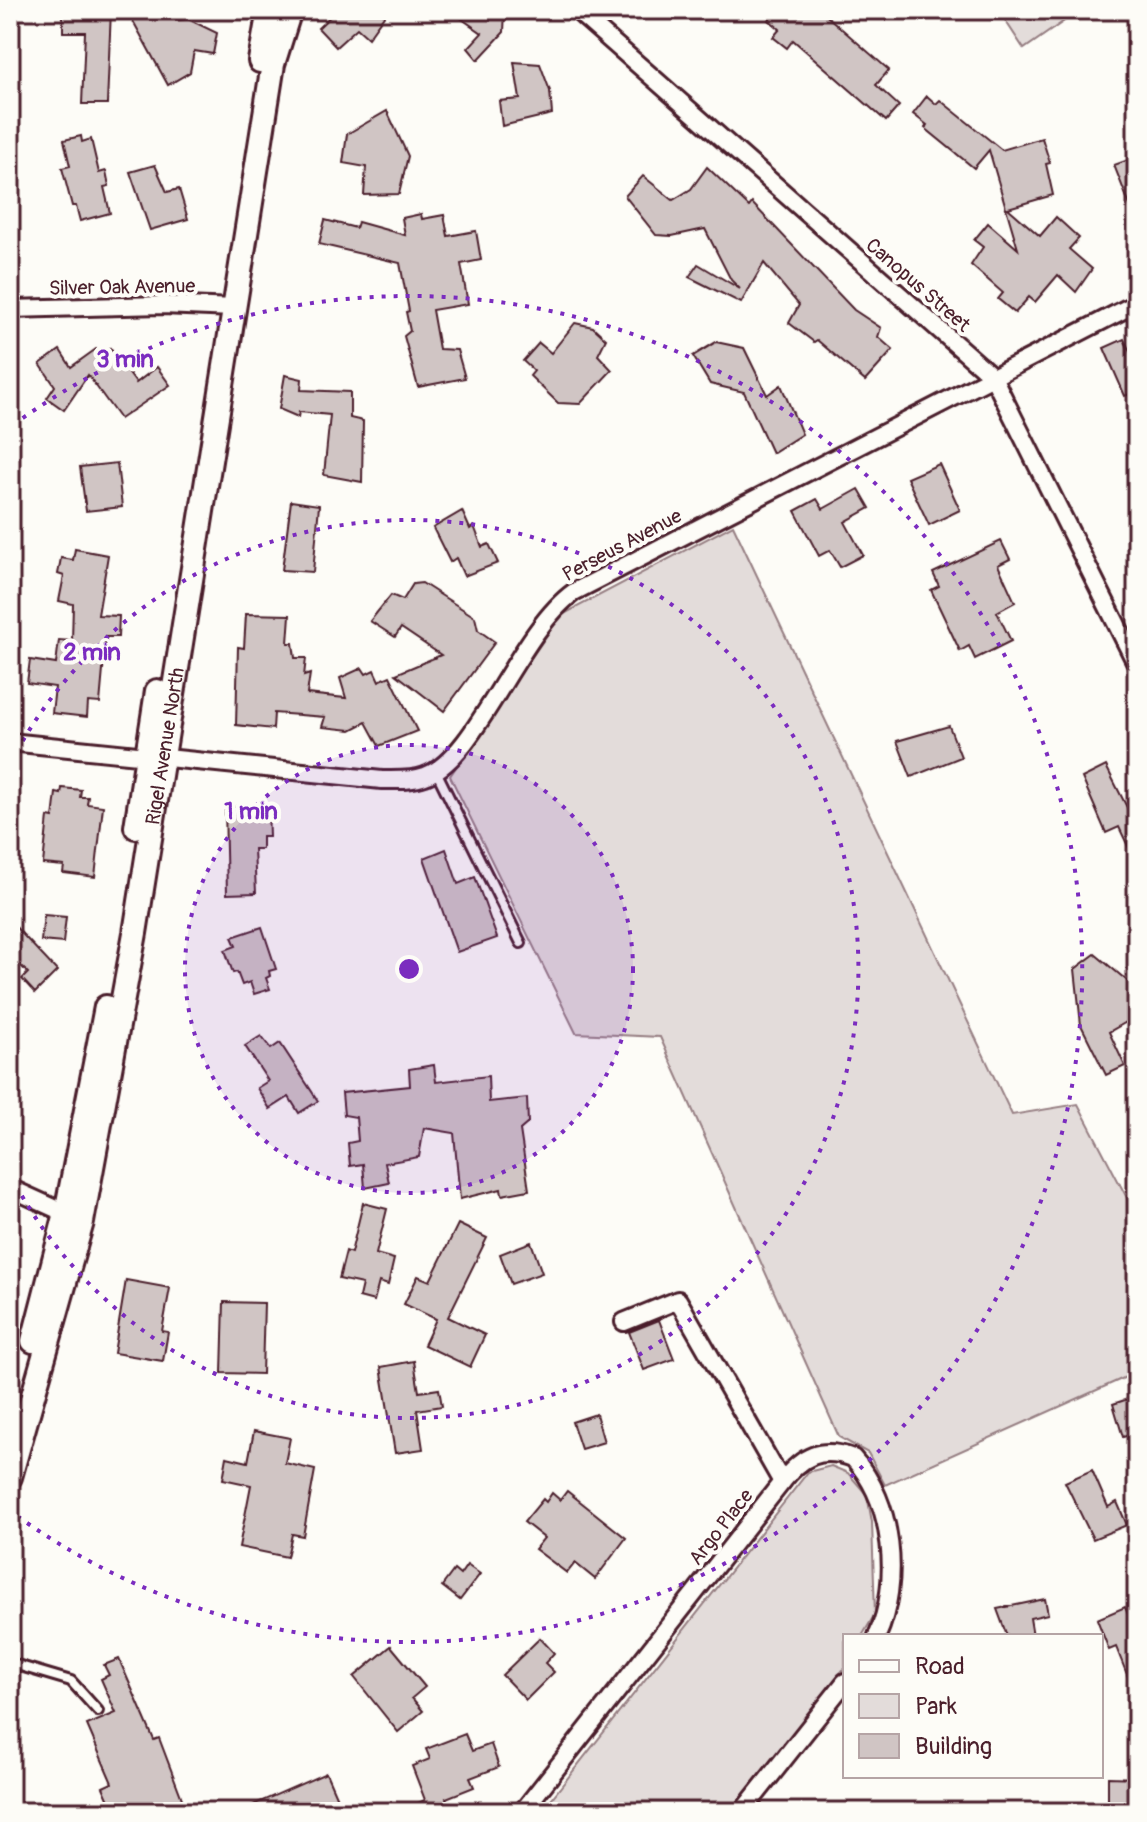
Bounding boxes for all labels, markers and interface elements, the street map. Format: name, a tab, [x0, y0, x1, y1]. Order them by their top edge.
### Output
street label: Canopus Street	[860, 233, 976, 338]
street label: Silver Oak Avenue	[49, 273, 196, 301]
text: 3 min	[96, 345, 154, 374]
street label: Perseus Avenue	[558, 503, 686, 587]
text: 2 min	[63, 638, 121, 667]
street label: Rigel Avenue North	[140, 666, 189, 827]
text: 1 min	[224, 797, 278, 826]
centre of rings	[395, 955, 423, 983]
street label: Argo Place	[683, 1484, 759, 1570]
legend	[843, 1634, 1103, 1778]
text: Road	[915, 1652, 965, 1681]
text: Park	[915, 1692, 957, 1721]
text: Building	[915, 1732, 992, 1761]

